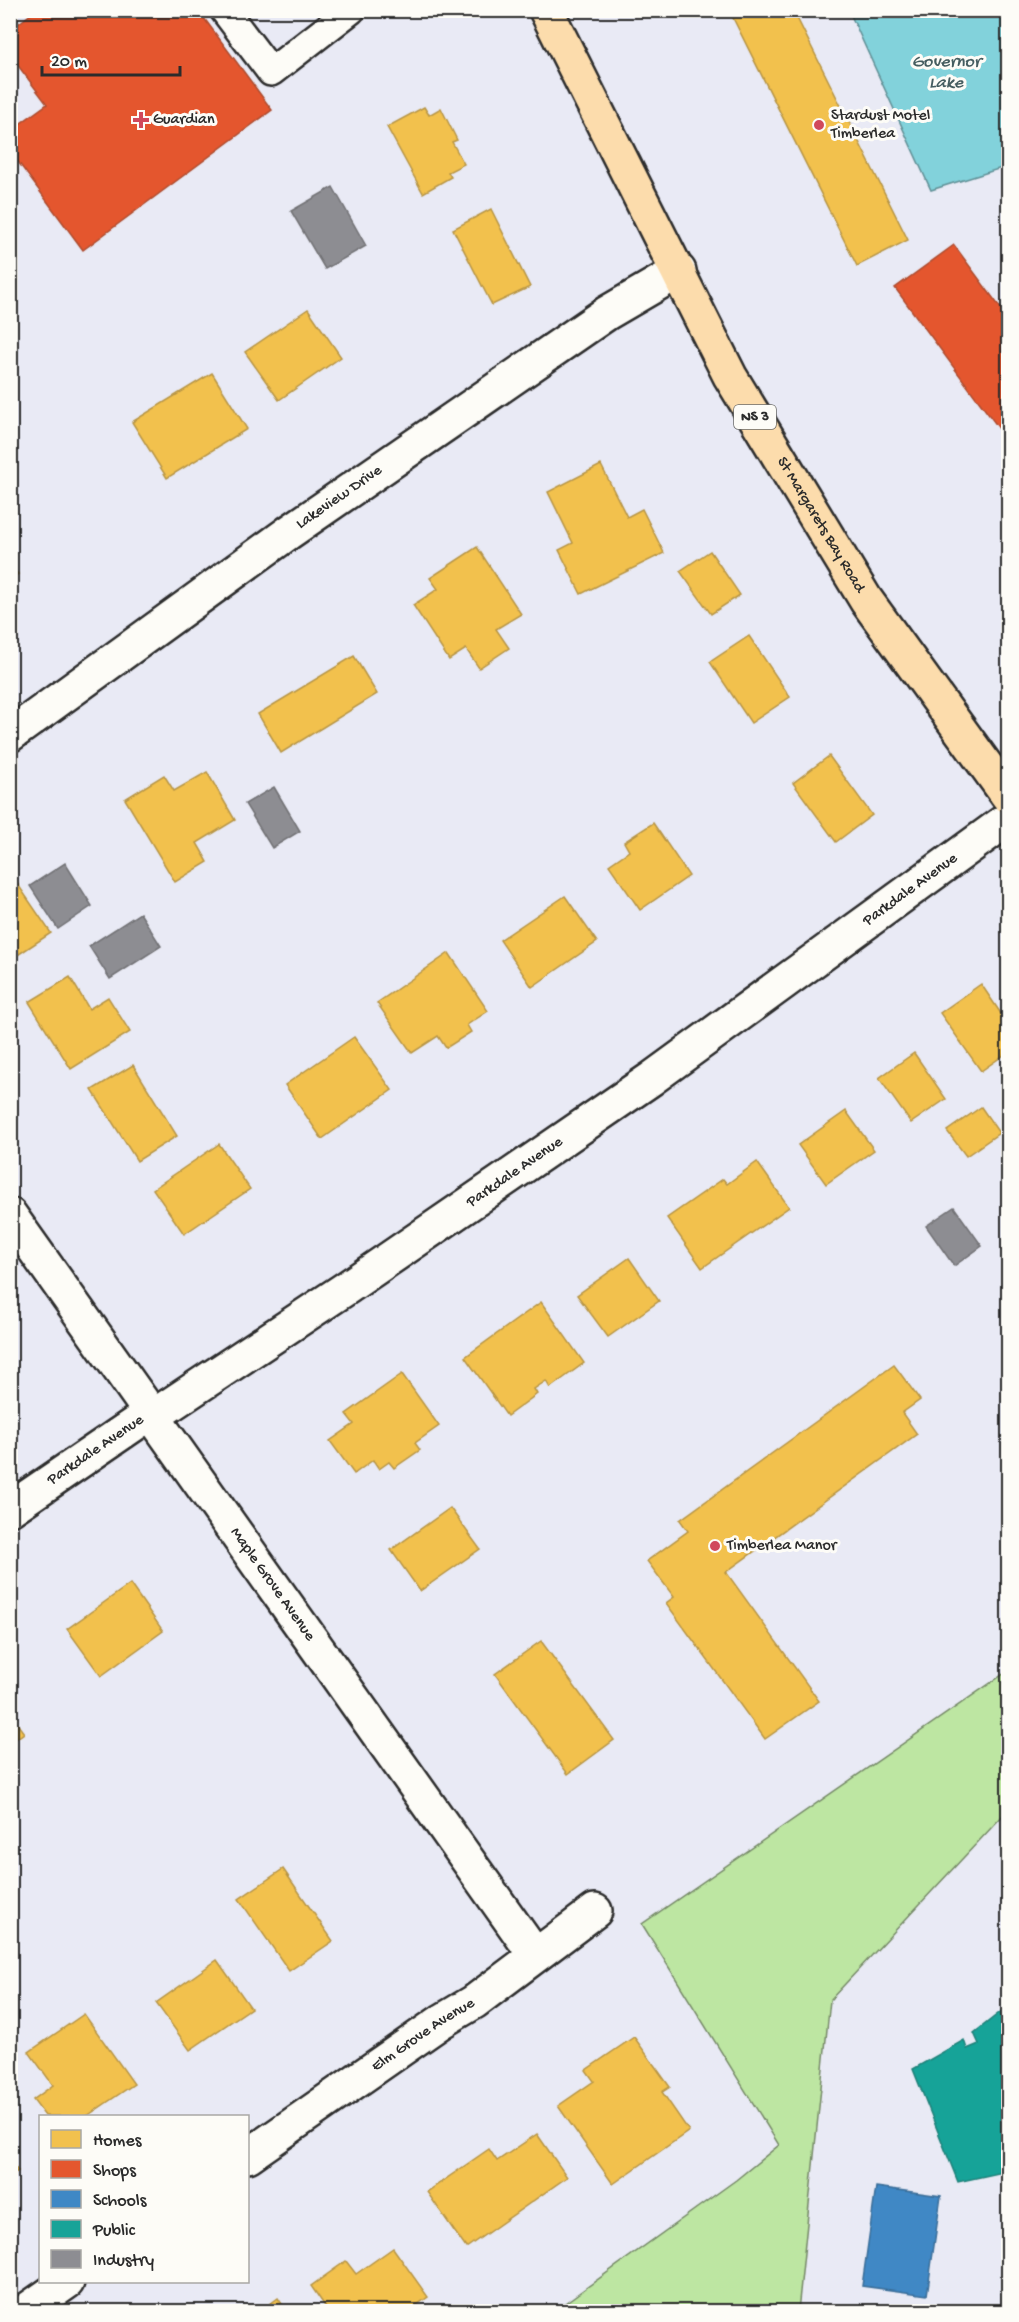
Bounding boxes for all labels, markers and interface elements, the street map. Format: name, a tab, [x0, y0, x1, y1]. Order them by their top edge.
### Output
scale bar	[42, 39, 180, 77]
text: 20 m	[51, 52, 87, 73]
water label: Governor Lake	[912, 52, 984, 94]
place label: Stardust Motel Timberlea	[830, 107, 930, 144]
place label: Guardian	[153, 111, 215, 130]
marker: Guardian	[134, 113, 148, 127]
marker: Stardust Motel Timberlea	[812, 118, 826, 132]
road number: NS 3	[734, 405, 776, 429]
street label: St Margarets Bay Road	[772, 454, 870, 598]
street label: Lakeview Drive	[293, 461, 387, 534]
street label: Parkdale Avenue	[859, 849, 962, 931]
street label: Parkdale Avenue	[462, 1132, 567, 1213]
street label: Parkdale Avenue	[43, 1410, 148, 1490]
street label: Maple Grove Avenue	[225, 1524, 319, 1646]
place label: Timberlea Manor	[726, 1537, 838, 1556]
marker: Timberlea Manor	[708, 1539, 722, 1553]
street label: Elm Grove Avenue	[368, 1994, 479, 2076]
legend	[39, 2115, 249, 2283]
text: Homes	[93, 2131, 143, 2152]
text: Shops	[93, 2161, 137, 2182]
text: Schools	[93, 2191, 148, 2212]
text: Public	[92, 2221, 136, 2242]
text: Industry	[93, 2251, 154, 2272]

